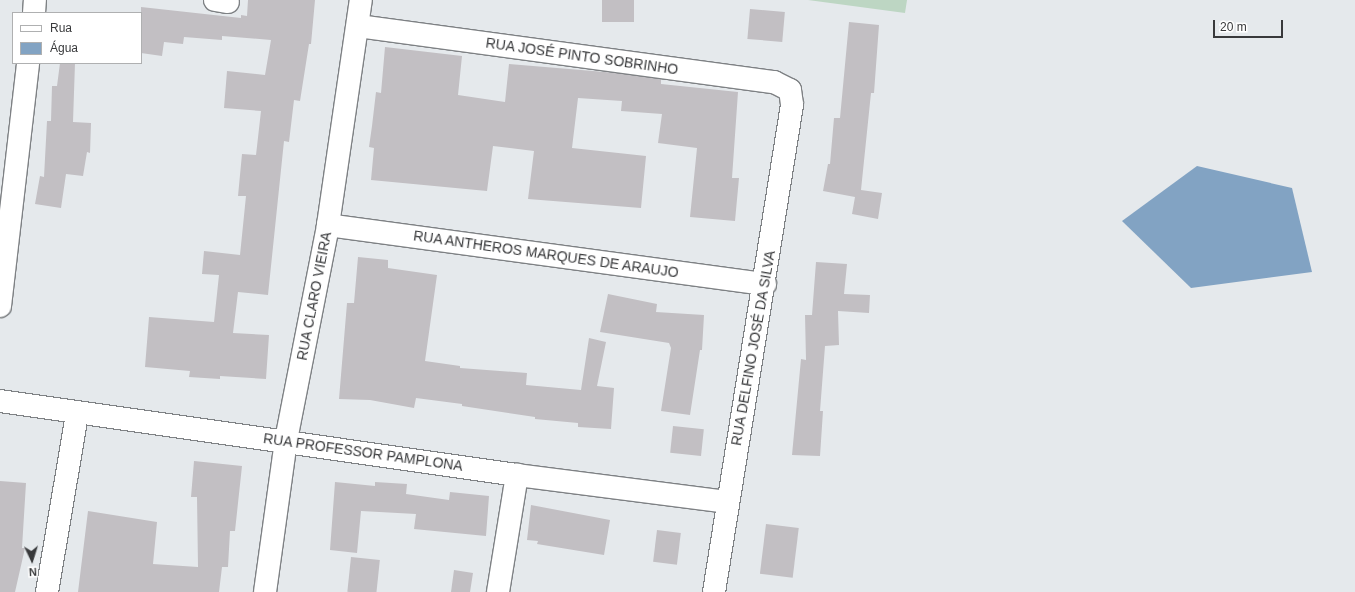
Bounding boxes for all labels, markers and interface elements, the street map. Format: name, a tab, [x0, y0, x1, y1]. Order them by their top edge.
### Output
legend	[12, 12, 142, 64]
scale bar	[1215, 12, 1285, 38]
text: 20 m	[1220, 20, 1247, 34]
text: Rua	[50, 21, 72, 35]
street label: RUA JOSÉ PINTO SOBRINHO	[484, 34, 680, 78]
text: Água	[50, 41, 78, 55]
street label: RUA ANTHEROS MARQUES DE ARAUJO	[411, 227, 681, 281]
street label: RUA CLARO VIEIRA	[293, 230, 335, 362]
street label: RUA DELFINO JOSÉ DA SILVA	[727, 248, 779, 448]
street label: RUA PROFESSOR PAMPLONA	[262, 430, 464, 474]
north arrow	[12, 540, 52, 580]
text: N	[28, 566, 37, 578]

